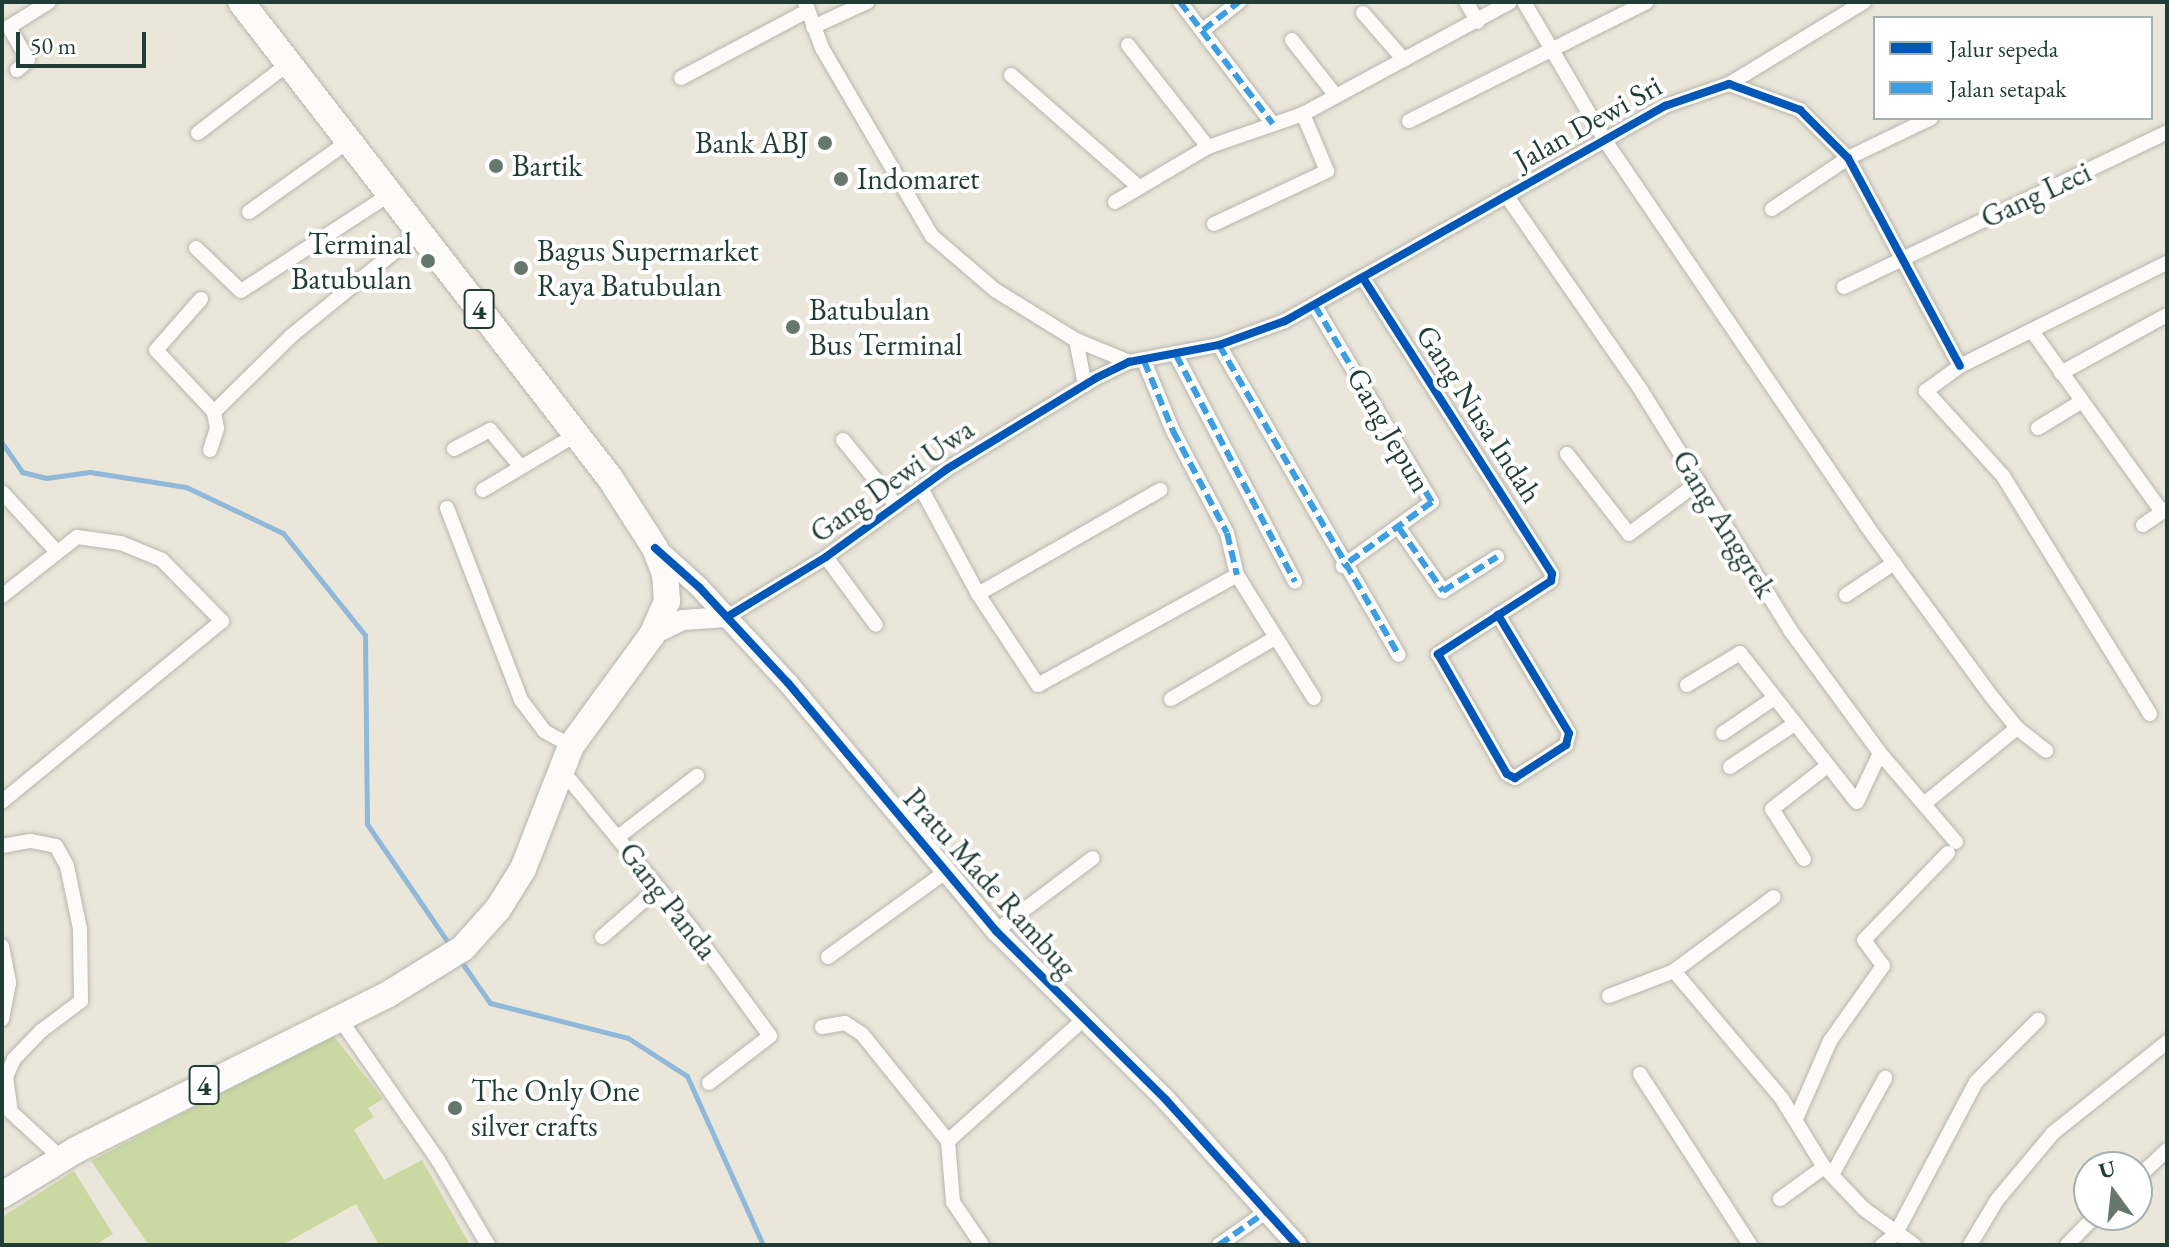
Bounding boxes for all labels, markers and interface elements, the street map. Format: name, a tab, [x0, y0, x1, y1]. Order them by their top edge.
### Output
scale bar	[20, 16, 150, 66]
legend	[1873, 16, 2153, 120]
text: 50 m	[30, 30, 77, 61]
text: Jalur sepeda	[1949, 33, 2058, 64]
street label: Jalan Dewi Sri	[1508, 68, 1668, 178]
text: Jalan setapak	[1949, 73, 2067, 104]
place label: Bank ABJ	[695, 125, 809, 161]
marker: Bank ABJ	[816, 134, 834, 152]
place label: Bartik	[512, 148, 582, 184]
street label: Gang Leci	[1975, 154, 2097, 236]
marker: Bartik	[487, 157, 505, 175]
place label: Indomaret	[857, 161, 980, 197]
marker: Indomaret	[832, 170, 850, 188]
place label: Terminal Batubulan	[291, 226, 412, 296]
place label: Bagus Supermarket Raya Batubulan	[537, 233, 759, 304]
marker: Terminal Batubulan	[419, 252, 437, 270]
marker: Bagus Supermarket Raya Batubulan	[512, 259, 530, 277]
road number: 4	[463, 285, 495, 333]
place label: Batubulan Bus Terminal	[809, 292, 962, 362]
marker: Batubulan Bus Terminal	[784, 318, 802, 336]
street label: Gang Nusa Indah	[1408, 318, 1550, 510]
street label: Gang Jepun	[1339, 361, 1439, 499]
street label: Gang Dewi Uwa	[803, 411, 981, 551]
street label: Gang Anggrek	[1664, 444, 1784, 604]
street label: Pratu Made Rambug	[896, 781, 1084, 985]
street label: Gang Panda	[611, 835, 725, 967]
road number: 4	[188, 1061, 220, 1109]
place label: The Only One silver crafts	[471, 1073, 640, 1144]
marker: The Only One silver crafts	[446, 1099, 464, 1117]
north arrow	[2073, 1151, 2153, 1231]
text: U	[2096, 1153, 2119, 1185]

